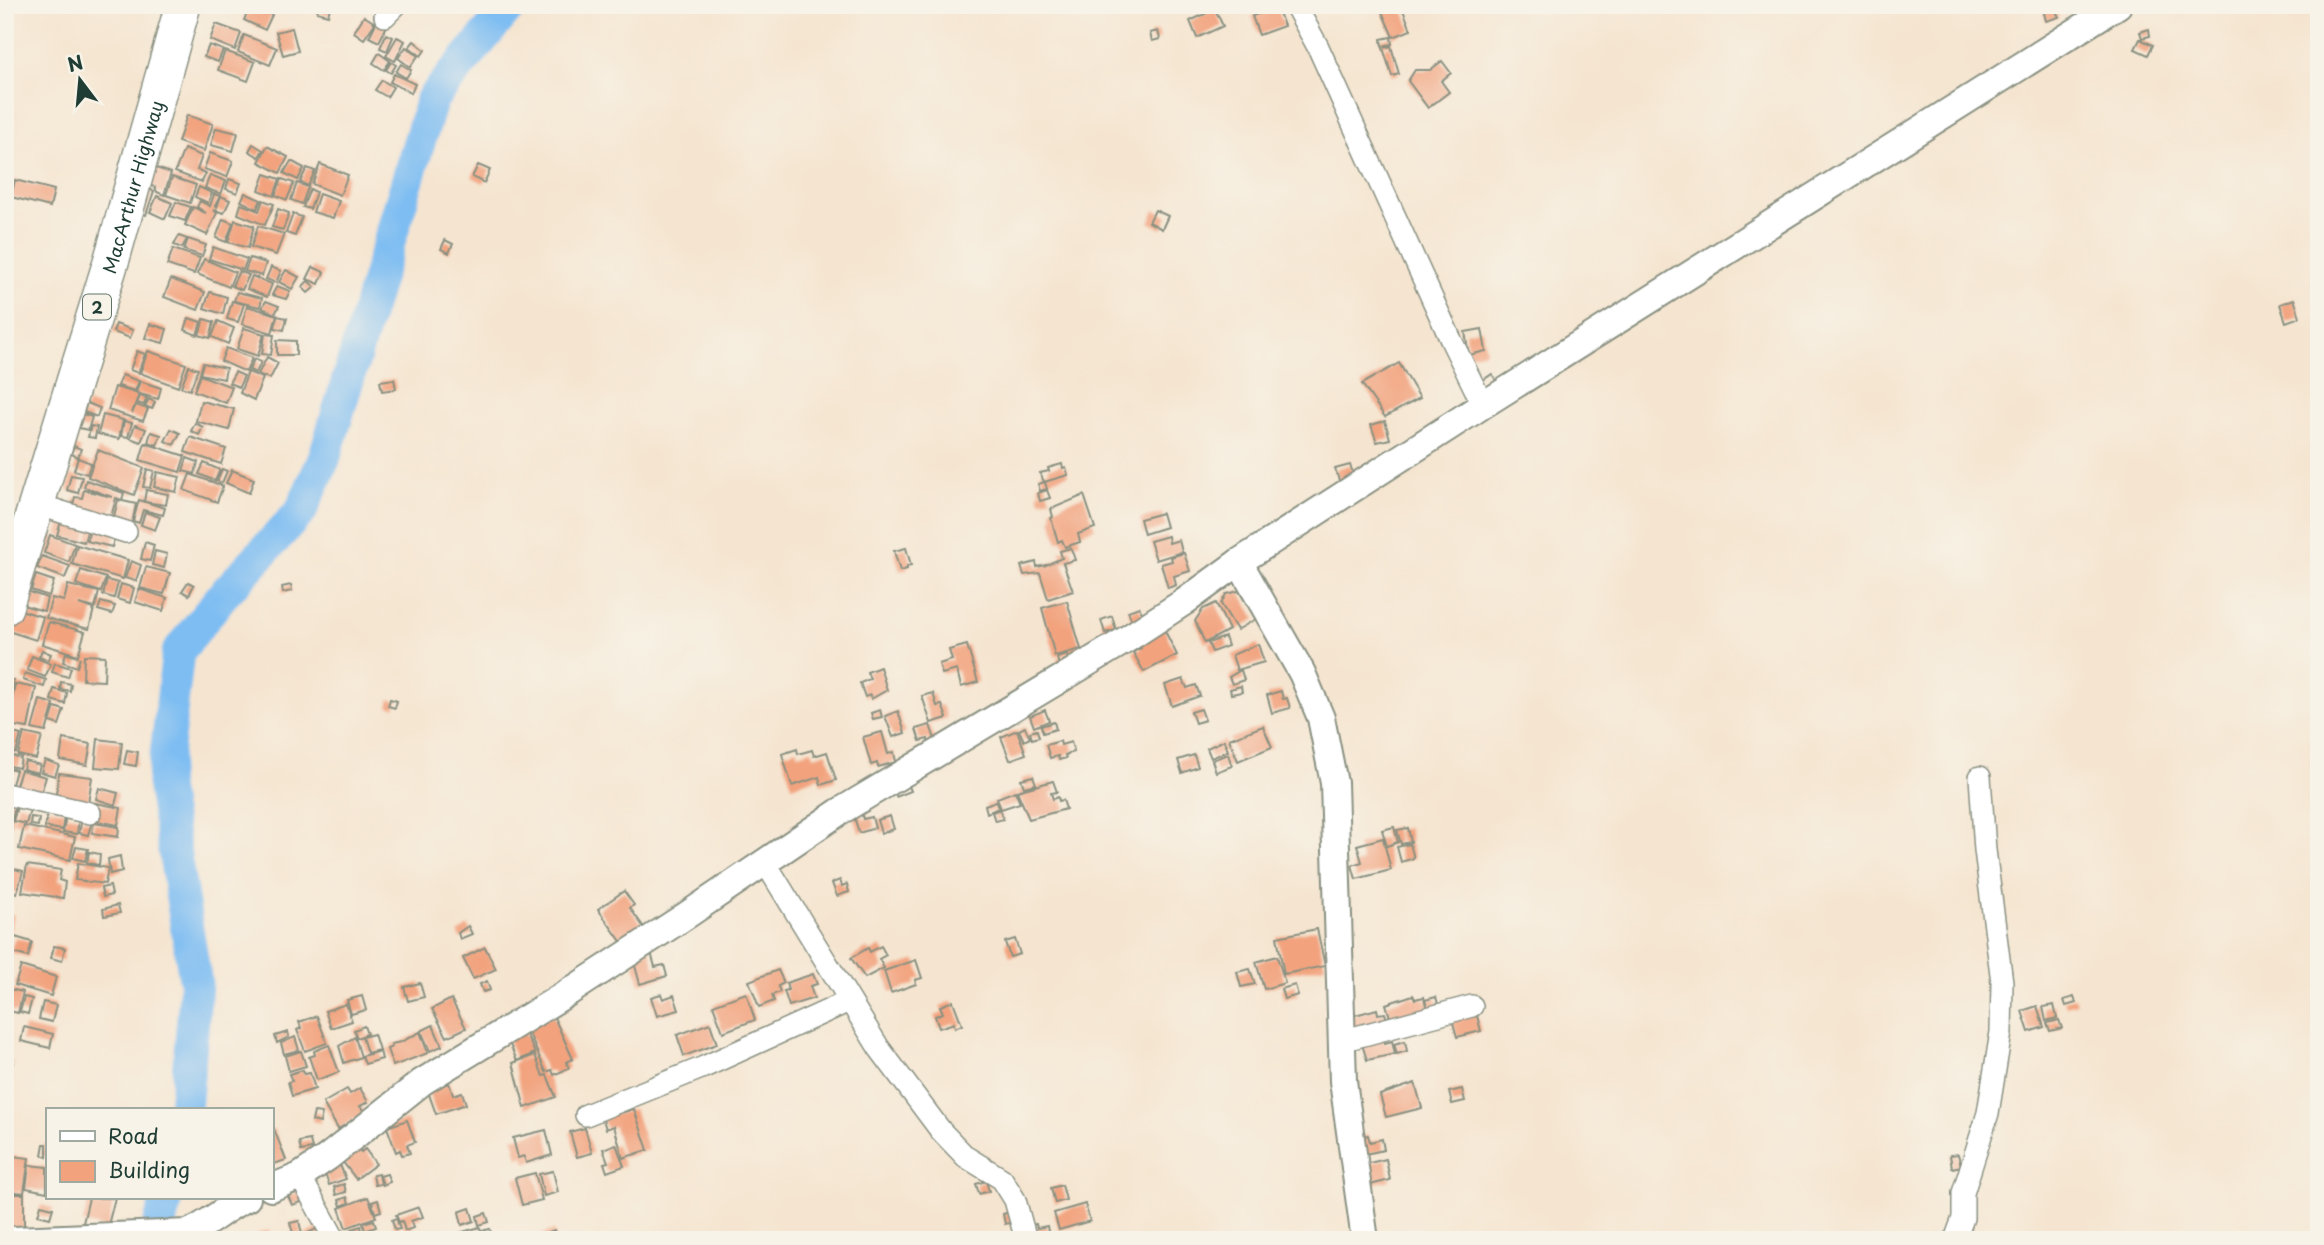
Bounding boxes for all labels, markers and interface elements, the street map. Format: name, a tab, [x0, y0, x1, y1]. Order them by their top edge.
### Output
north arrow	[46, 46, 116, 116]
text: N	[64, 47, 86, 78]
street label: MacArthur Highway	[95, 97, 169, 277]
road number: 2	[83, 294, 111, 320]
legend	[46, 1108, 273, 1200]
text: Road	[108, 1119, 159, 1151]
text: Building	[108, 1153, 190, 1185]

